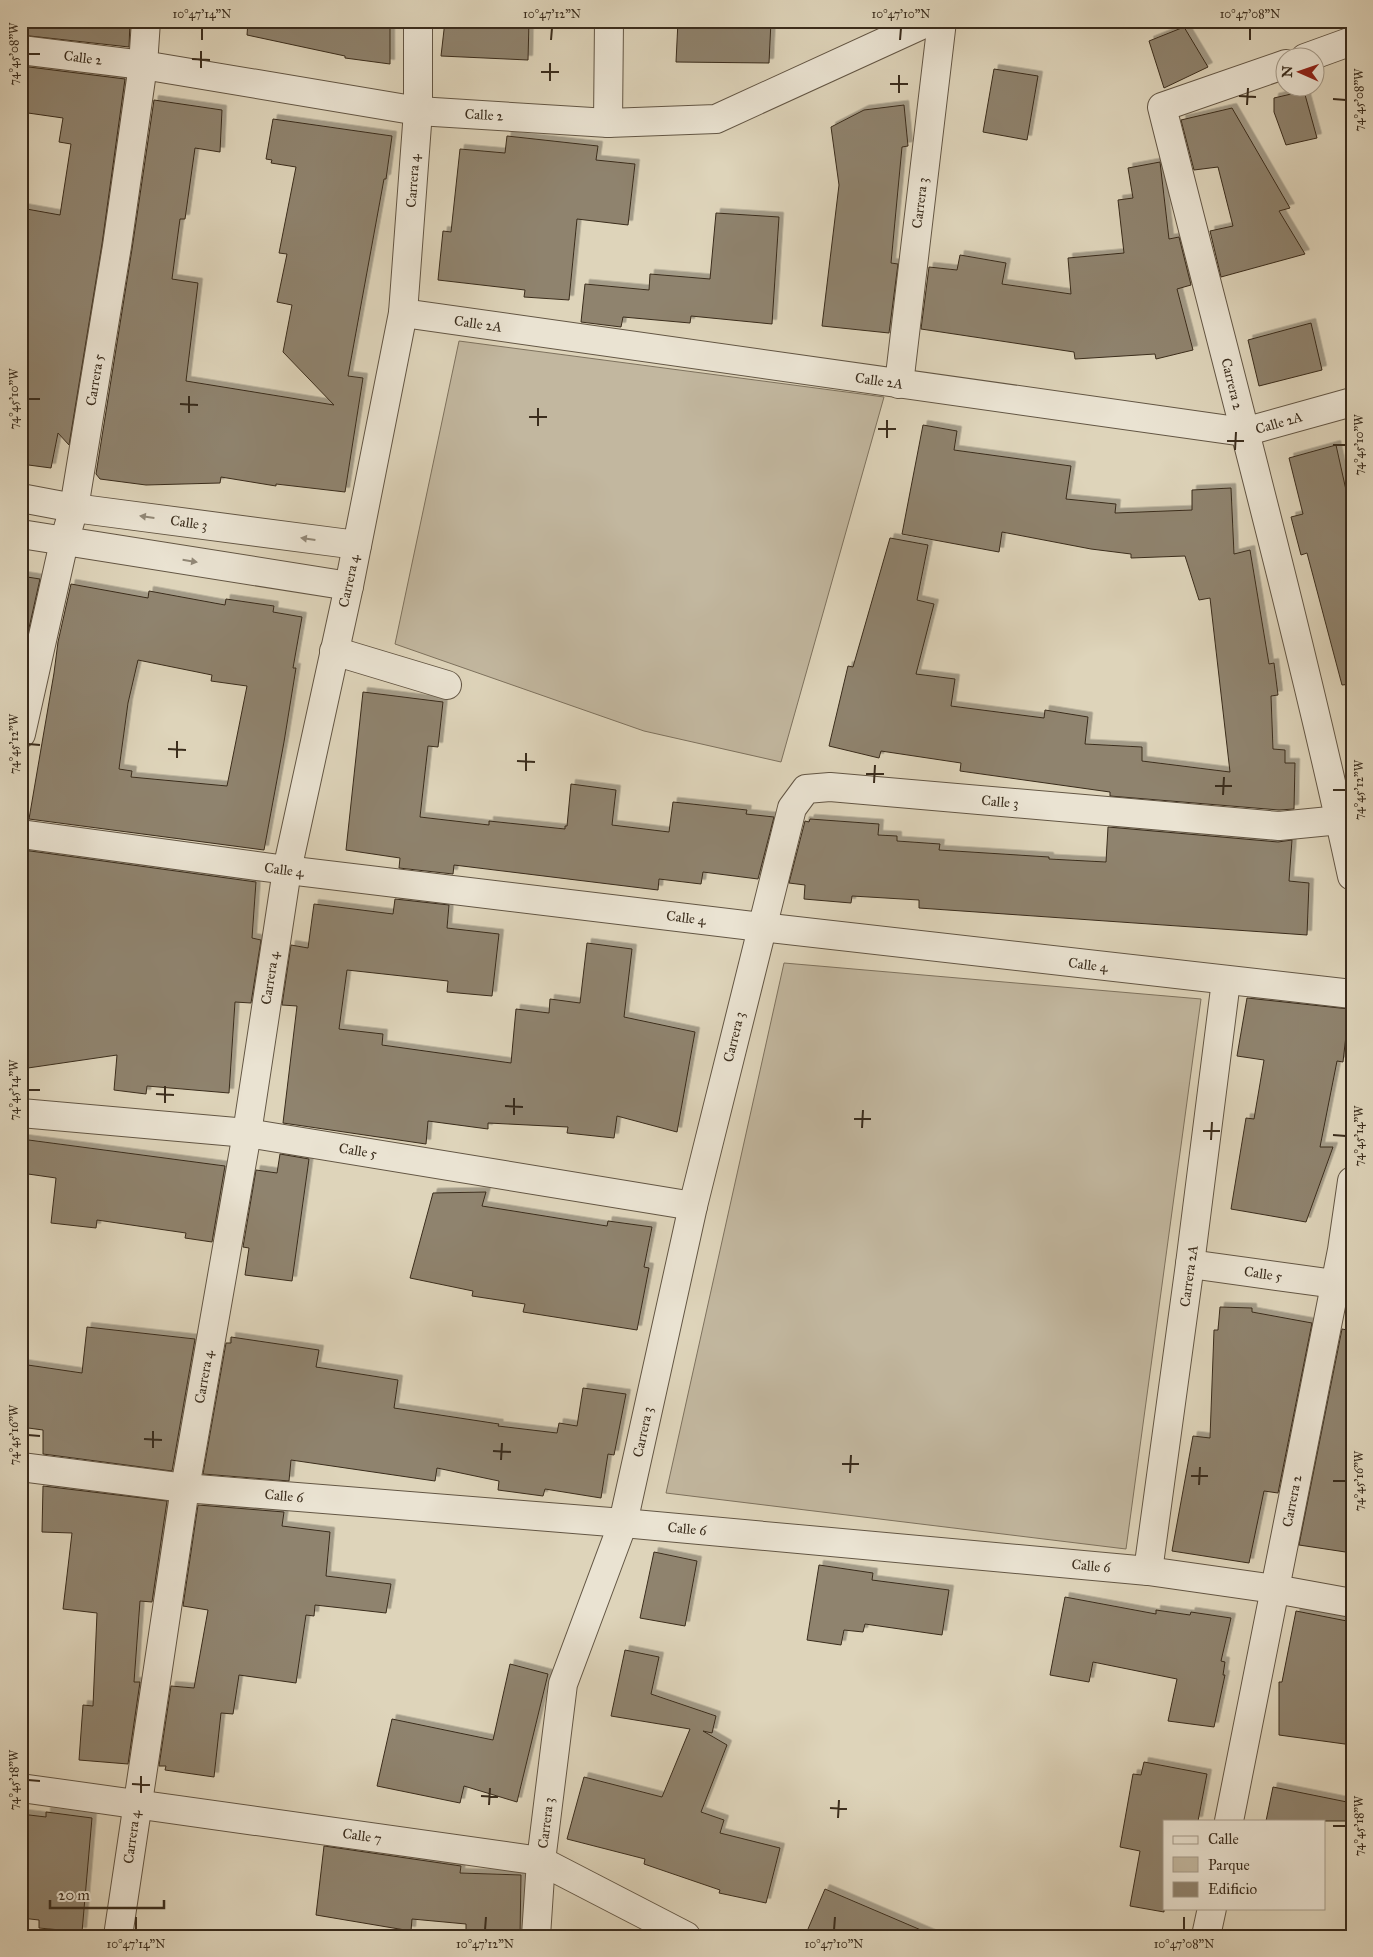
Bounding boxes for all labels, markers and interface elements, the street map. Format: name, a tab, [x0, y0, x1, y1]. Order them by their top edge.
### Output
text: 10°47'14"N	[173, 7, 231, 21]
text: 10°47'12"N	[523, 7, 581, 21]
text: 10°47'10"N	[871, 7, 931, 21]
text: 10°47'08"N	[1220, 7, 1280, 21]
text: 74°45'08"W	[7, 22, 21, 85]
street label: Calle 2	[63, 47, 103, 69]
north arrow	[1276, 48, 1326, 98]
text: N	[1279, 65, 1296, 78]
text: 74°45'08"W	[1352, 68, 1366, 131]
street label: Calle 2	[464, 105, 504, 125]
street label: Carrera 4	[403, 152, 423, 208]
street label: Carrera 3	[908, 176, 932, 230]
street label: Calle 2A	[453, 312, 504, 336]
street label: Carrera 5	[83, 352, 108, 407]
street label: Carrera 2	[1217, 356, 1247, 412]
text: 74°45'10"W	[7, 368, 21, 430]
street label: Calle 2A	[854, 369, 905, 393]
street label: Calle 2A	[1254, 408, 1305, 438]
text: 74°45'10"W	[1352, 414, 1366, 476]
street label: Calle 3	[169, 512, 209, 534]
one-way arrow	[139, 513, 155, 521]
one-way arrow	[300, 534, 316, 542]
street label: Carrera 4	[335, 552, 363, 609]
one-way arrow	[183, 557, 199, 565]
text: 74°45'12"W	[7, 713, 21, 774]
text: 74°45'12"W	[1352, 759, 1366, 820]
street label: Calle 3	[981, 792, 1019, 812]
street label: Calle 4	[263, 859, 306, 881]
street label: Calle 4	[665, 907, 708, 929]
street label: Carrera 4	[257, 949, 283, 1006]
street label: Calle 4	[1067, 954, 1110, 976]
street label: Carrera 3	[720, 1010, 748, 1064]
text: 74°45'14"W	[7, 1059, 21, 1120]
text: 74°45'14"W	[1352, 1105, 1366, 1166]
street label: Calle 5	[338, 1140, 379, 1162]
street label: Carrera 2A	[1176, 1243, 1202, 1308]
street label: Calle 5	[1243, 1263, 1284, 1285]
street label: Carrera 4	[191, 1348, 217, 1405]
text: 74°45'16"W	[7, 1404, 21, 1465]
street label: Carrera 3	[629, 1405, 657, 1459]
text: 74°45'16"W	[1352, 1450, 1366, 1511]
street label: Carrera 2	[1279, 1473, 1305, 1529]
street label: Calle 6	[264, 1486, 305, 1506]
street label: Calle 6	[667, 1519, 708, 1539]
street label: Calle 6	[1071, 1556, 1112, 1576]
text: 74°45'18"W	[7, 1749, 21, 1810]
text: 74°45'18"W	[1352, 1795, 1366, 1856]
street label: Carrera 3	[534, 1796, 558, 1850]
street label: Carrera 4	[120, 1808, 144, 1865]
legend	[1163, 1820, 1326, 1910]
street label: Calle 7	[341, 1825, 383, 1847]
text: Calle	[1208, 1830, 1239, 1848]
text: Parque	[1208, 1856, 1250, 1875]
scale bar	[50, 1877, 164, 1909]
text: Edificio	[1208, 1880, 1257, 1898]
text: 20 m	[58, 1886, 90, 1904]
text: 10°47'14"N	[107, 1937, 165, 1951]
text: 10°47'12"N	[456, 1937, 514, 1951]
text: 10°47'10"N	[804, 1937, 864, 1951]
text: 10°47'08"N	[1154, 1937, 1214, 1951]

